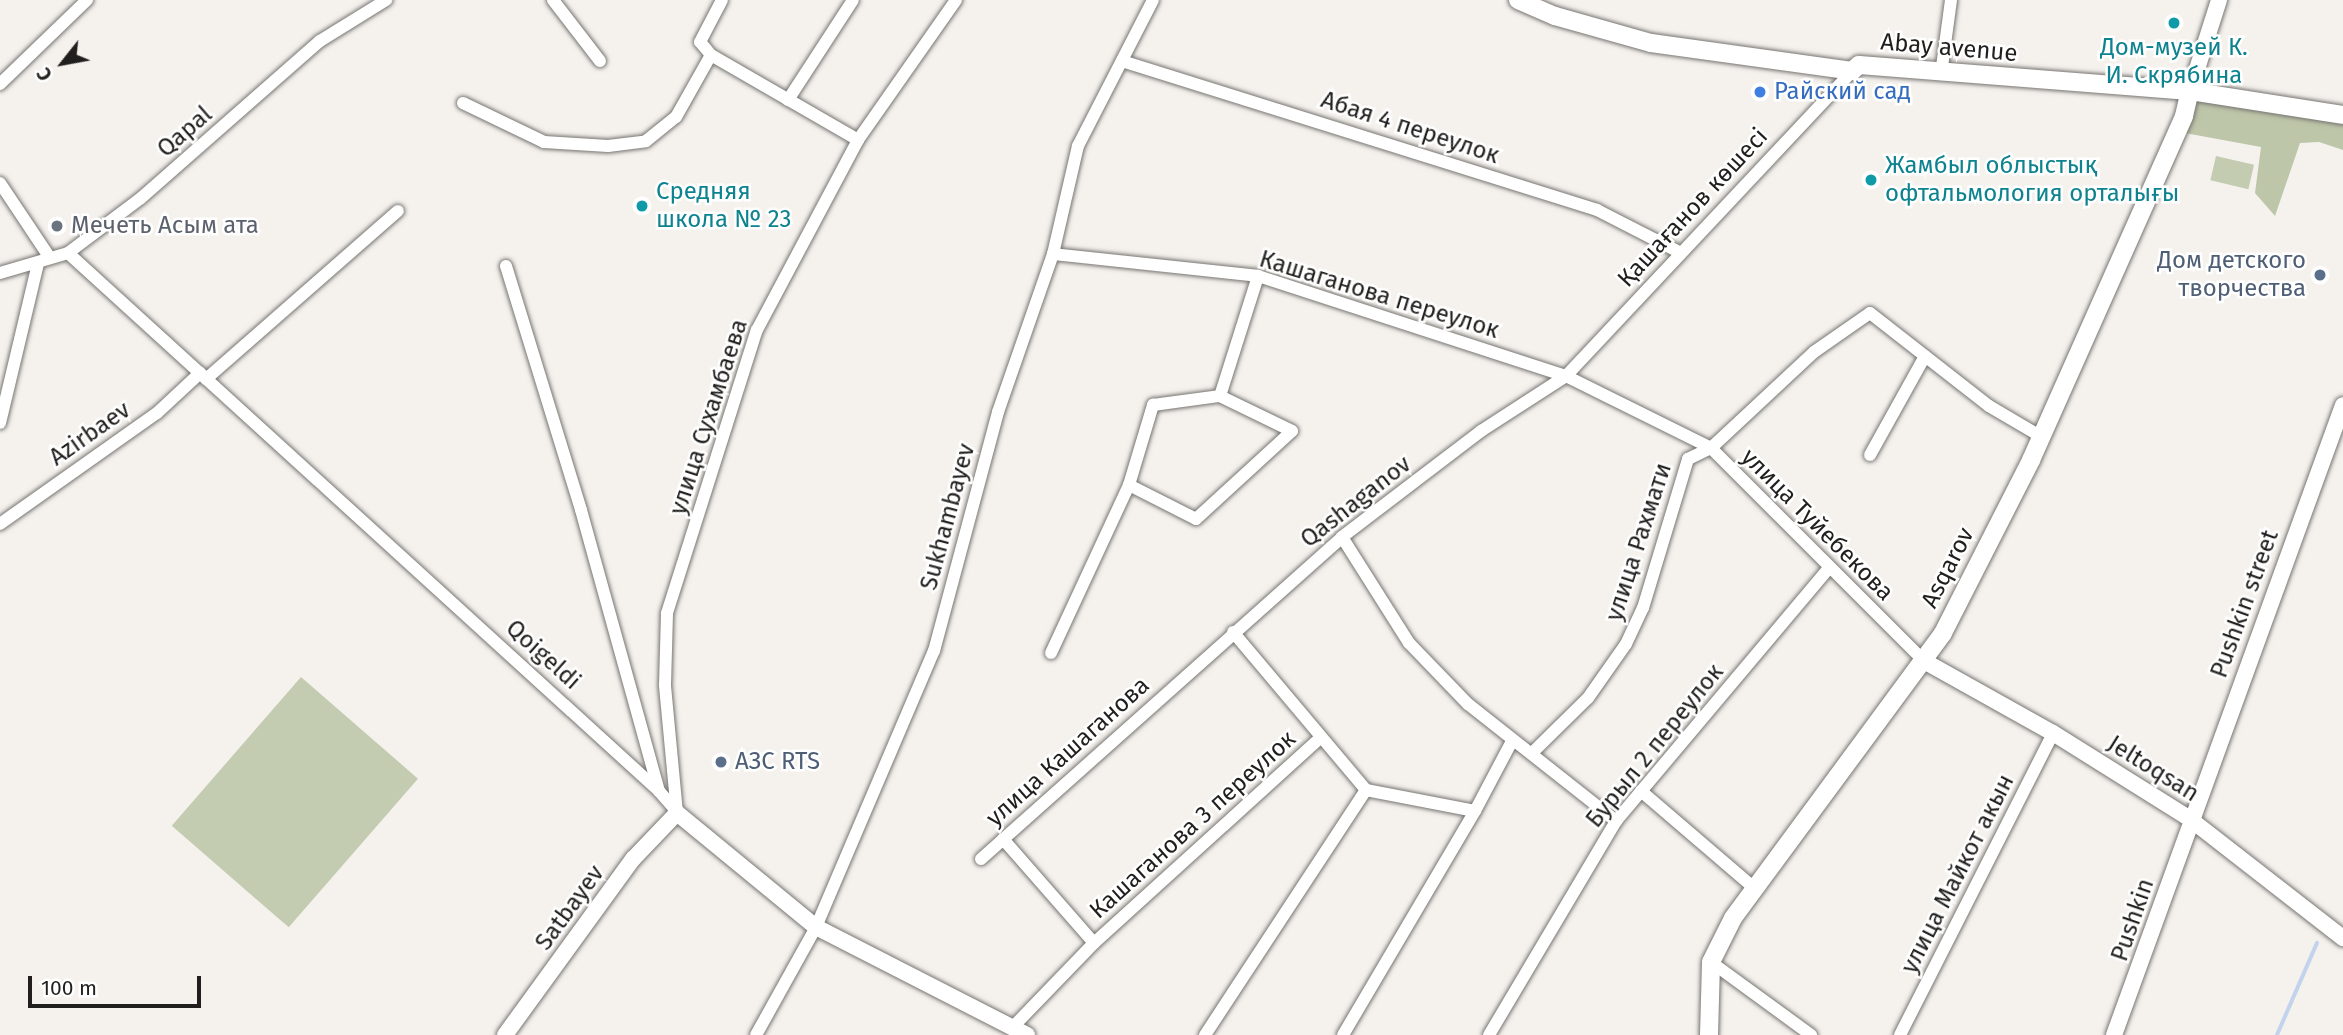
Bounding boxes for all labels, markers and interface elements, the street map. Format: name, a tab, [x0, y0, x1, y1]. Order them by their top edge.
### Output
marker: Дом-музей К. И. Скрябина	[2166, 15, 2182, 31]
north arrow	[28, 28, 98, 98]
street label: Abay avenue	[1879, 28, 2019, 68]
place label: Дом-музей К. И. Скрябина	[2100, 34, 2248, 90]
text: С	[32, 63, 57, 85]
place label: Райский сад	[1774, 78, 1911, 106]
marker: Райский сад	[1752, 84, 1768, 100]
street label: Абая 4 переулок	[1317, 86, 1503, 170]
street label: Qapal	[152, 100, 218, 164]
street label: Қашағанов көшесі	[1612, 123, 1774, 293]
place label: Жамбыл облыстық офтальмология орталығы	[1885, 152, 2179, 208]
marker: Жамбыл облыстық офтальмология орталығы	[1863, 172, 1879, 188]
place label: Средняя школа № 23	[656, 178, 791, 234]
marker: Средняя школа № 23	[634, 198, 650, 214]
place label: Мечеть Асым ата	[71, 212, 259, 240]
marker: Мечеть Асым ата	[49, 218, 65, 234]
street label: Кашаганова переулок	[1256, 245, 1502, 345]
place label: Дом детского творчества	[2157, 247, 2306, 303]
marker: Дом детского творчества	[2312, 267, 2328, 283]
street label: улица Сухамбаева	[664, 316, 754, 518]
street label: Azirbaev	[44, 396, 136, 472]
street label: Sukhambayev	[915, 441, 981, 593]
street label: улица Туйебекова	[1735, 443, 1899, 607]
street label: Qashaganov	[1295, 450, 1417, 554]
street label: улица Рахмати	[1600, 459, 1678, 625]
street label: Asqarov	[1916, 523, 1980, 613]
street label: Pushkin street	[2205, 526, 2285, 682]
street label: Qoigeldi	[500, 614, 586, 696]
street label: Бурыл 2 переулок	[1580, 658, 1730, 834]
street label: улица Кашаганова	[981, 671, 1155, 833]
street label: Кашаганова 3 переулок	[1084, 725, 1302, 925]
street label: Jeltoqsan	[2102, 730, 2204, 808]
place label: АЗС RTS	[735, 748, 820, 776]
marker: АЗС RTS	[713, 754, 729, 770]
street label: улица Майкот акын	[1895, 770, 2021, 978]
street label: Satbayev	[530, 860, 610, 956]
street label: Pushkin	[2105, 875, 2161, 965]
scale bar	[32, 962, 205, 1006]
text: 100 m	[41, 975, 97, 1001]

